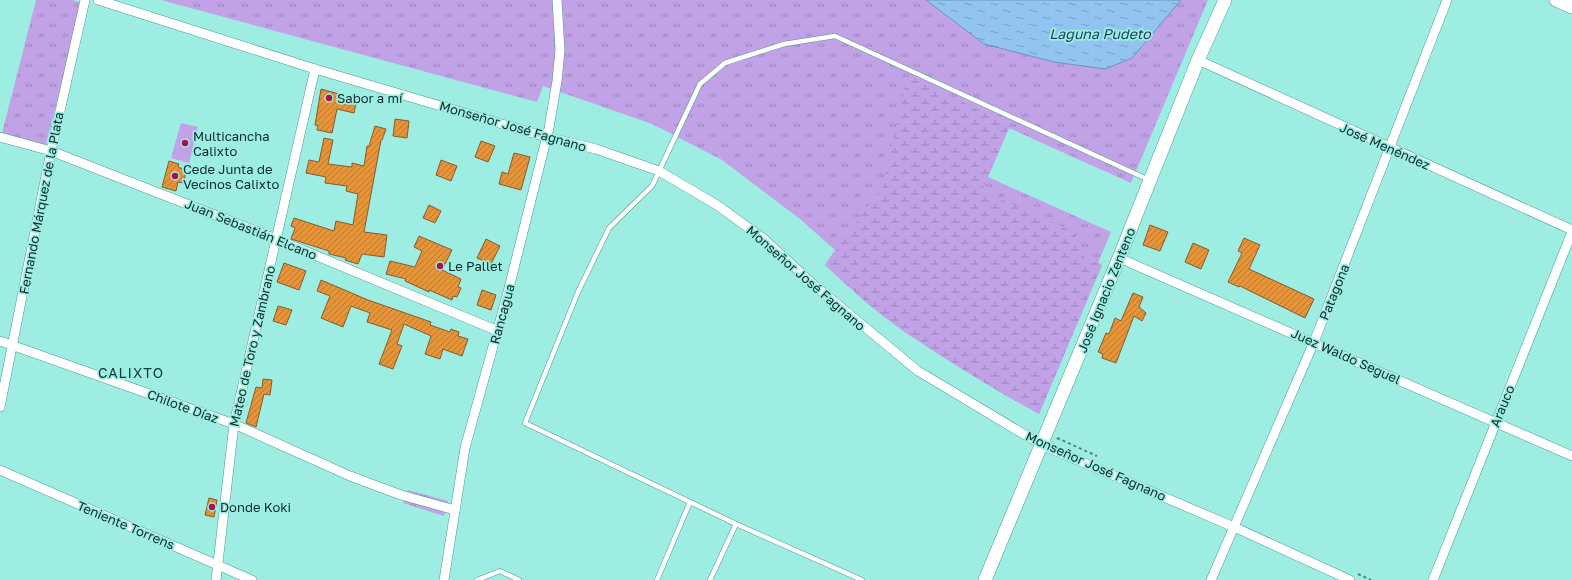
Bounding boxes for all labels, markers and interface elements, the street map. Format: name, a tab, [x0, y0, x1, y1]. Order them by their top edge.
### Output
water label: Laguna Pudeto	[1049, 25, 1152, 42]
place label: Sabor a mí	[337, 90, 404, 106]
marker: Sabor a mí	[324, 93, 334, 103]
street label: Monseñor José Fagnano	[438, 97, 589, 155]
street label: Fernando Márquez de la Plata	[15, 111, 67, 295]
street label: José Menéndez	[1337, 119, 1433, 173]
place label: Multicancha Calixto	[193, 128, 269, 159]
marker: Multicancha Calixto	[180, 138, 190, 148]
place label: Cede Junta de Vecinos Calixto	[183, 161, 279, 192]
marker: Cede Junta de Vecinos Calixto	[170, 171, 180, 181]
street label: Juan Sebastián Elcano	[183, 195, 320, 263]
street label: Monseñor José Fagnano	[743, 222, 869, 334]
street label: José Ignacio Zenteno	[1074, 225, 1138, 355]
place label: Le Pallet	[448, 258, 503, 274]
marker: Le Pallet	[435, 261, 445, 271]
street label: Patagona	[1315, 262, 1353, 322]
street label: Mateo de Toro y Zambrano	[226, 264, 278, 428]
street label: Rancagua	[486, 282, 518, 346]
street label: Juez Waldo Seguel	[1289, 325, 1403, 387]
district label: CALIXTO	[98, 364, 164, 381]
street label: Arauco	[1486, 383, 1518, 429]
street label: Chilote Díaz	[145, 386, 221, 426]
street label: Monseñor José Fagnano	[1023, 428, 1169, 504]
street label: Teniente Torrens	[75, 497, 177, 553]
place label: Donde Koki	[220, 499, 291, 515]
marker: Donde Koki	[207, 502, 217, 512]

